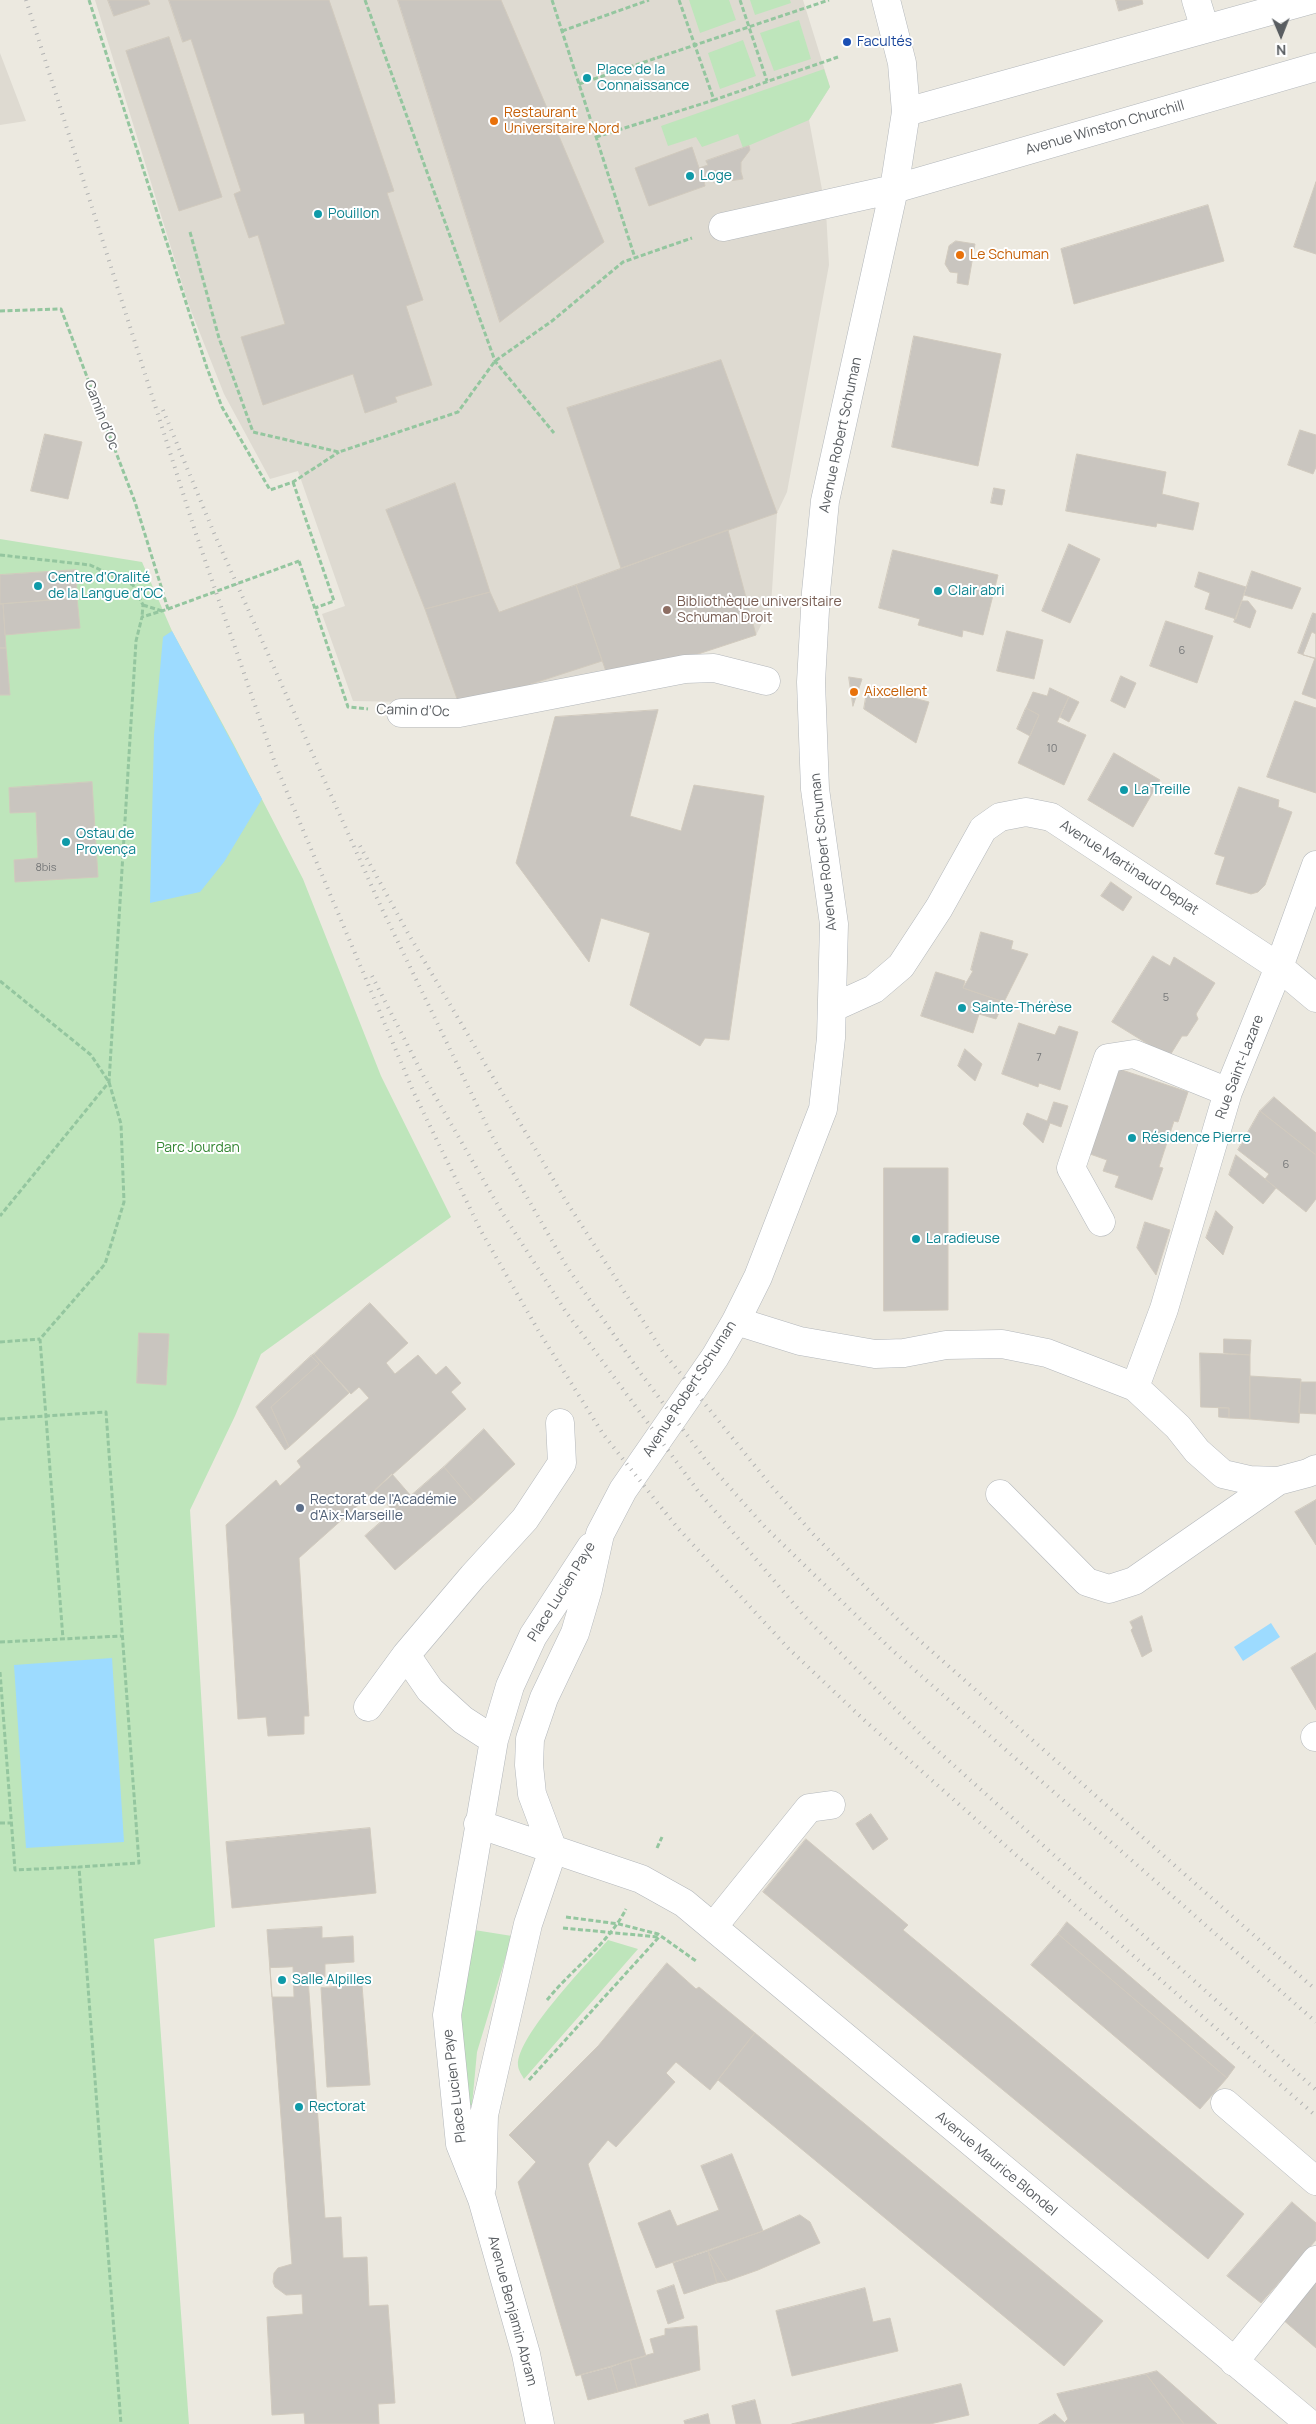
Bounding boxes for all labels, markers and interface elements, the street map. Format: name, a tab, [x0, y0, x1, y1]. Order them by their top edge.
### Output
north arrow	[1256, 10, 1306, 60]
place label: Facultés	[857, 34, 912, 50]
marker: Facultés	[841, 36, 853, 48]
text: N	[1276, 41, 1286, 60]
place label: Place de la Connaissance	[597, 62, 689, 94]
marker: Place de la Connaissance	[581, 72, 593, 84]
street label: Avenue Winston Churchill	[1024, 97, 1186, 159]
place label: Restaurant Universitaire Nord	[504, 105, 619, 138]
marker: Restaurant Universitaire Nord	[488, 115, 500, 127]
place label: Loge	[700, 168, 732, 184]
marker: Loge	[684, 170, 696, 182]
place label: Pouillon	[328, 206, 379, 222]
marker: Pouillon	[312, 208, 324, 220]
place label: Le Schuman	[970, 247, 1049, 263]
marker: Le Schuman	[954, 249, 966, 261]
street label: Avenue Robert Schuman	[816, 356, 866, 514]
street label: Camin d’Oc	[80, 378, 122, 452]
place label: Centre d'Oralité de la Langue d'OC	[48, 570, 163, 602]
marker: Centre d'Oralité de la Langue d'OC	[32, 580, 44, 592]
place label: Clair abri	[948, 583, 1005, 599]
marker: Clair abri	[932, 585, 944, 597]
place label: Bibliothèque universitaire Schuman Droit	[677, 594, 842, 626]
marker: Bibliothèque universitaire Schuman Droit	[661, 604, 673, 616]
house number: 6	[1179, 644, 1185, 658]
place label: Aixcellent	[864, 684, 927, 700]
marker: Aixcellent	[848, 686, 860, 698]
street label: Camin d’Oc	[376, 701, 450, 721]
house number: 10	[1047, 742, 1057, 756]
street label: Avenue Robert Schuman	[807, 772, 841, 932]
place label: La Treille	[1134, 782, 1190, 798]
marker: La Treille	[1118, 784, 1130, 796]
street label: Avenue Martinaud Deplat	[1056, 817, 1202, 919]
place label: Ostau de Provença	[76, 826, 136, 859]
marker: Ostau de Provença	[60, 836, 72, 848]
house number: 8bis	[35, 861, 57, 875]
house number: 5	[1163, 991, 1169, 1005]
place label: Sainte-Thérèse	[972, 1000, 1072, 1016]
marker: Sainte-Thérèse	[956, 1002, 968, 1014]
street label: Rue Saint-Lazare	[1212, 1012, 1268, 1122]
house number: 7	[1036, 1051, 1042, 1065]
place label: Résidence Pierre	[1142, 1130, 1251, 1146]
marker: Résidence Pierre	[1126, 1132, 1138, 1144]
park label: Parc Jourdan	[156, 1140, 240, 1156]
house number: 6	[1283, 1158, 1289, 1172]
place label: La radieuse	[926, 1231, 1000, 1247]
marker: La radieuse	[910, 1233, 922, 1245]
street label: Avenue Robert Schuman	[640, 1318, 740, 1460]
place label: Rectorat de l'Académie d'Aix-Marseille	[310, 1492, 457, 1524]
marker: Rectorat de l'Académie d'Aix-Marseille	[294, 1502, 306, 1514]
street label: Place Lucien Paye	[525, 1539, 599, 1645]
place label: Salle Alpilles	[292, 1972, 372, 1988]
marker: Salle Alpilles	[276, 1974, 288, 1986]
street label: Place Lucien Paye	[440, 2028, 470, 2144]
place label: Rectorat	[309, 2099, 366, 2115]
marker: Rectorat	[293, 2101, 305, 2113]
street label: Avenue Maurice Blondel	[932, 2108, 1060, 2220]
street label: Avenue Benjamin Abram	[484, 2234, 540, 2388]

